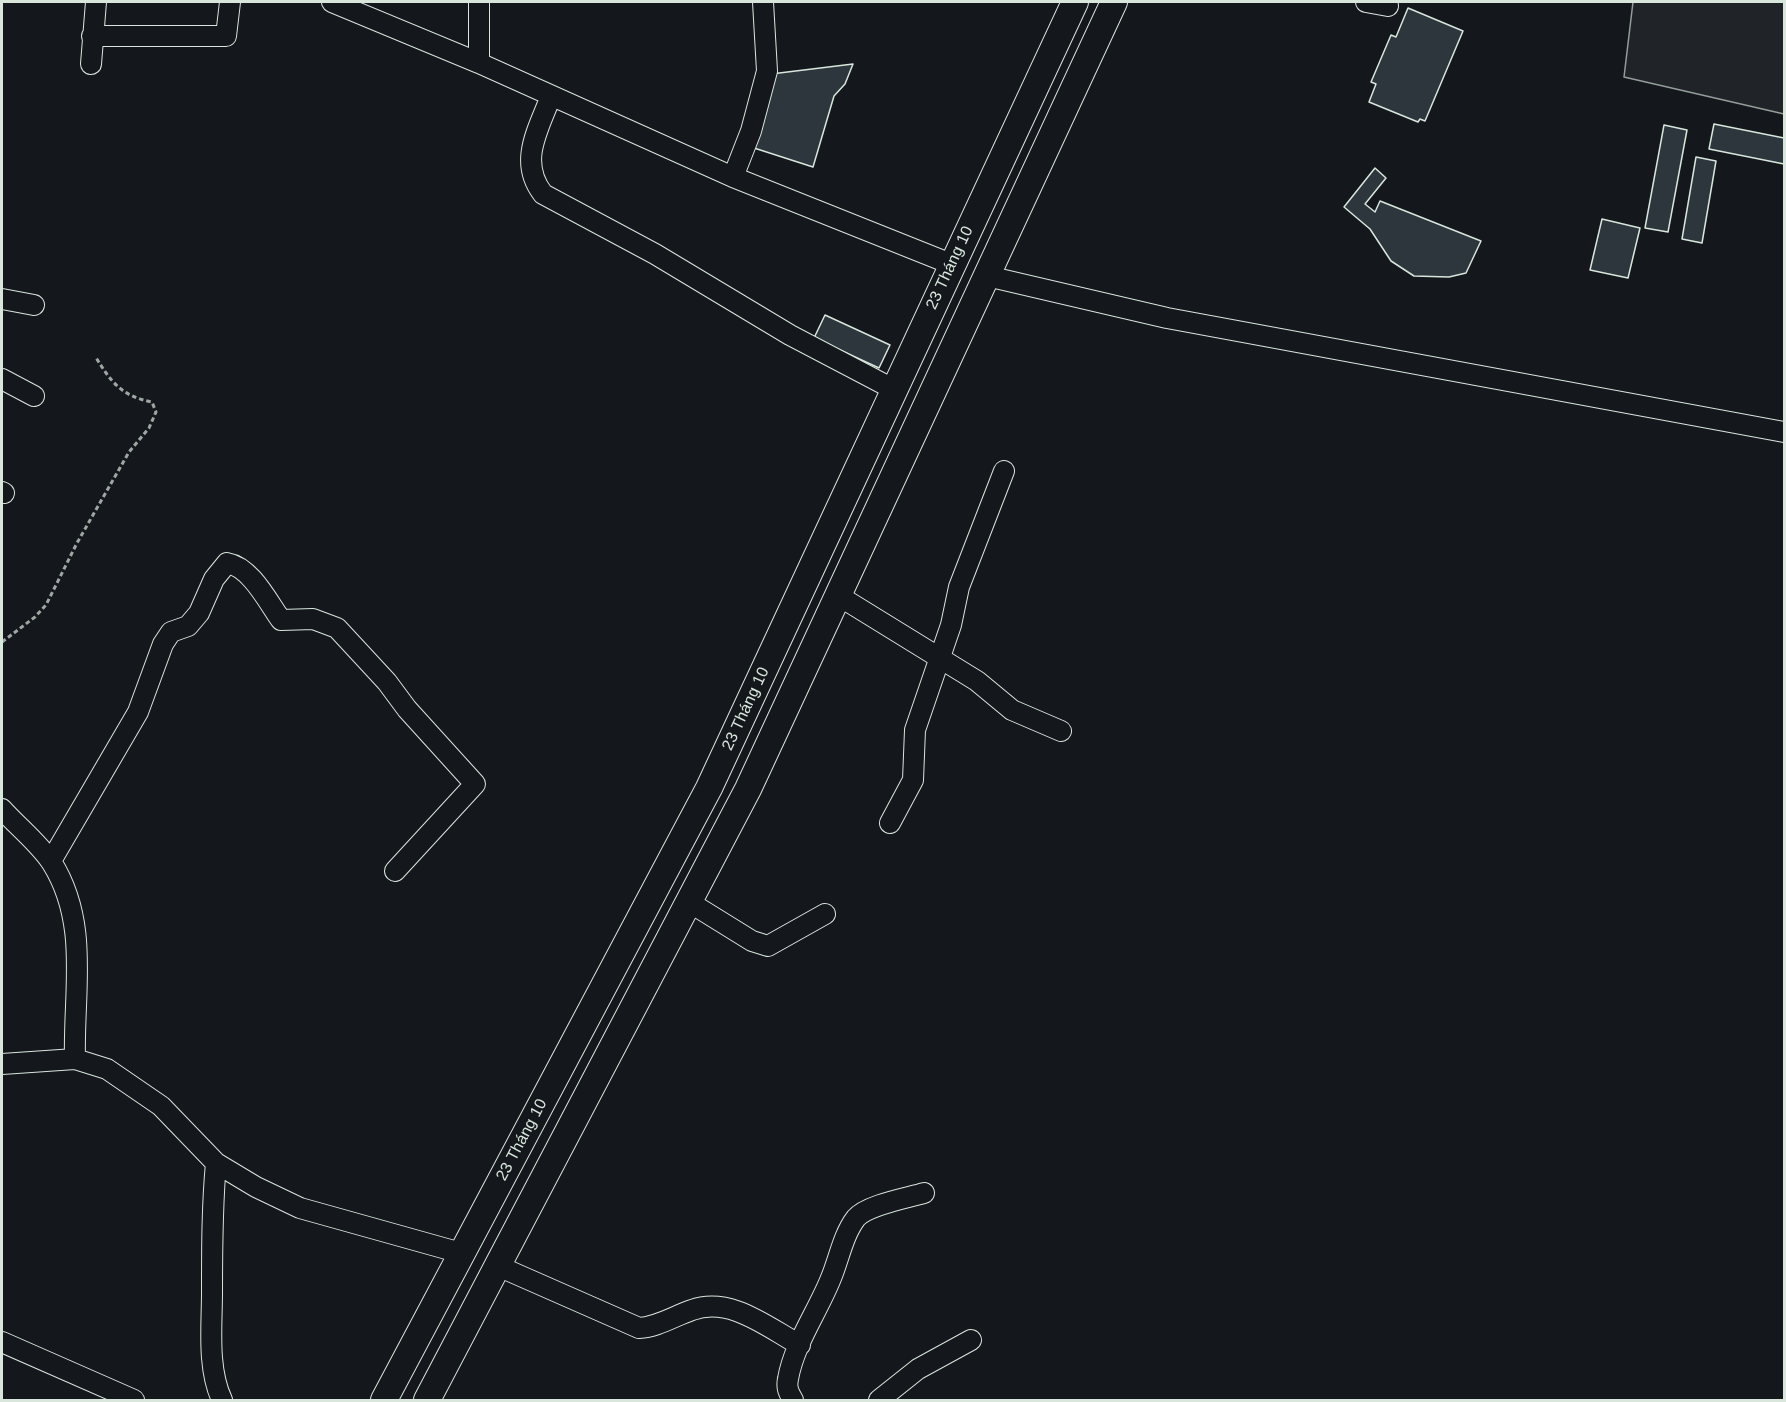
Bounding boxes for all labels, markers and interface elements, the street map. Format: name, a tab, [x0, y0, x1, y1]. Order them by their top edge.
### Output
street label: 23 Tháng 10	[922, 223, 978, 313]
street label: 23 Tháng 10	[718, 664, 774, 754]
street label: 23 Tháng 10	[492, 1096, 552, 1184]

